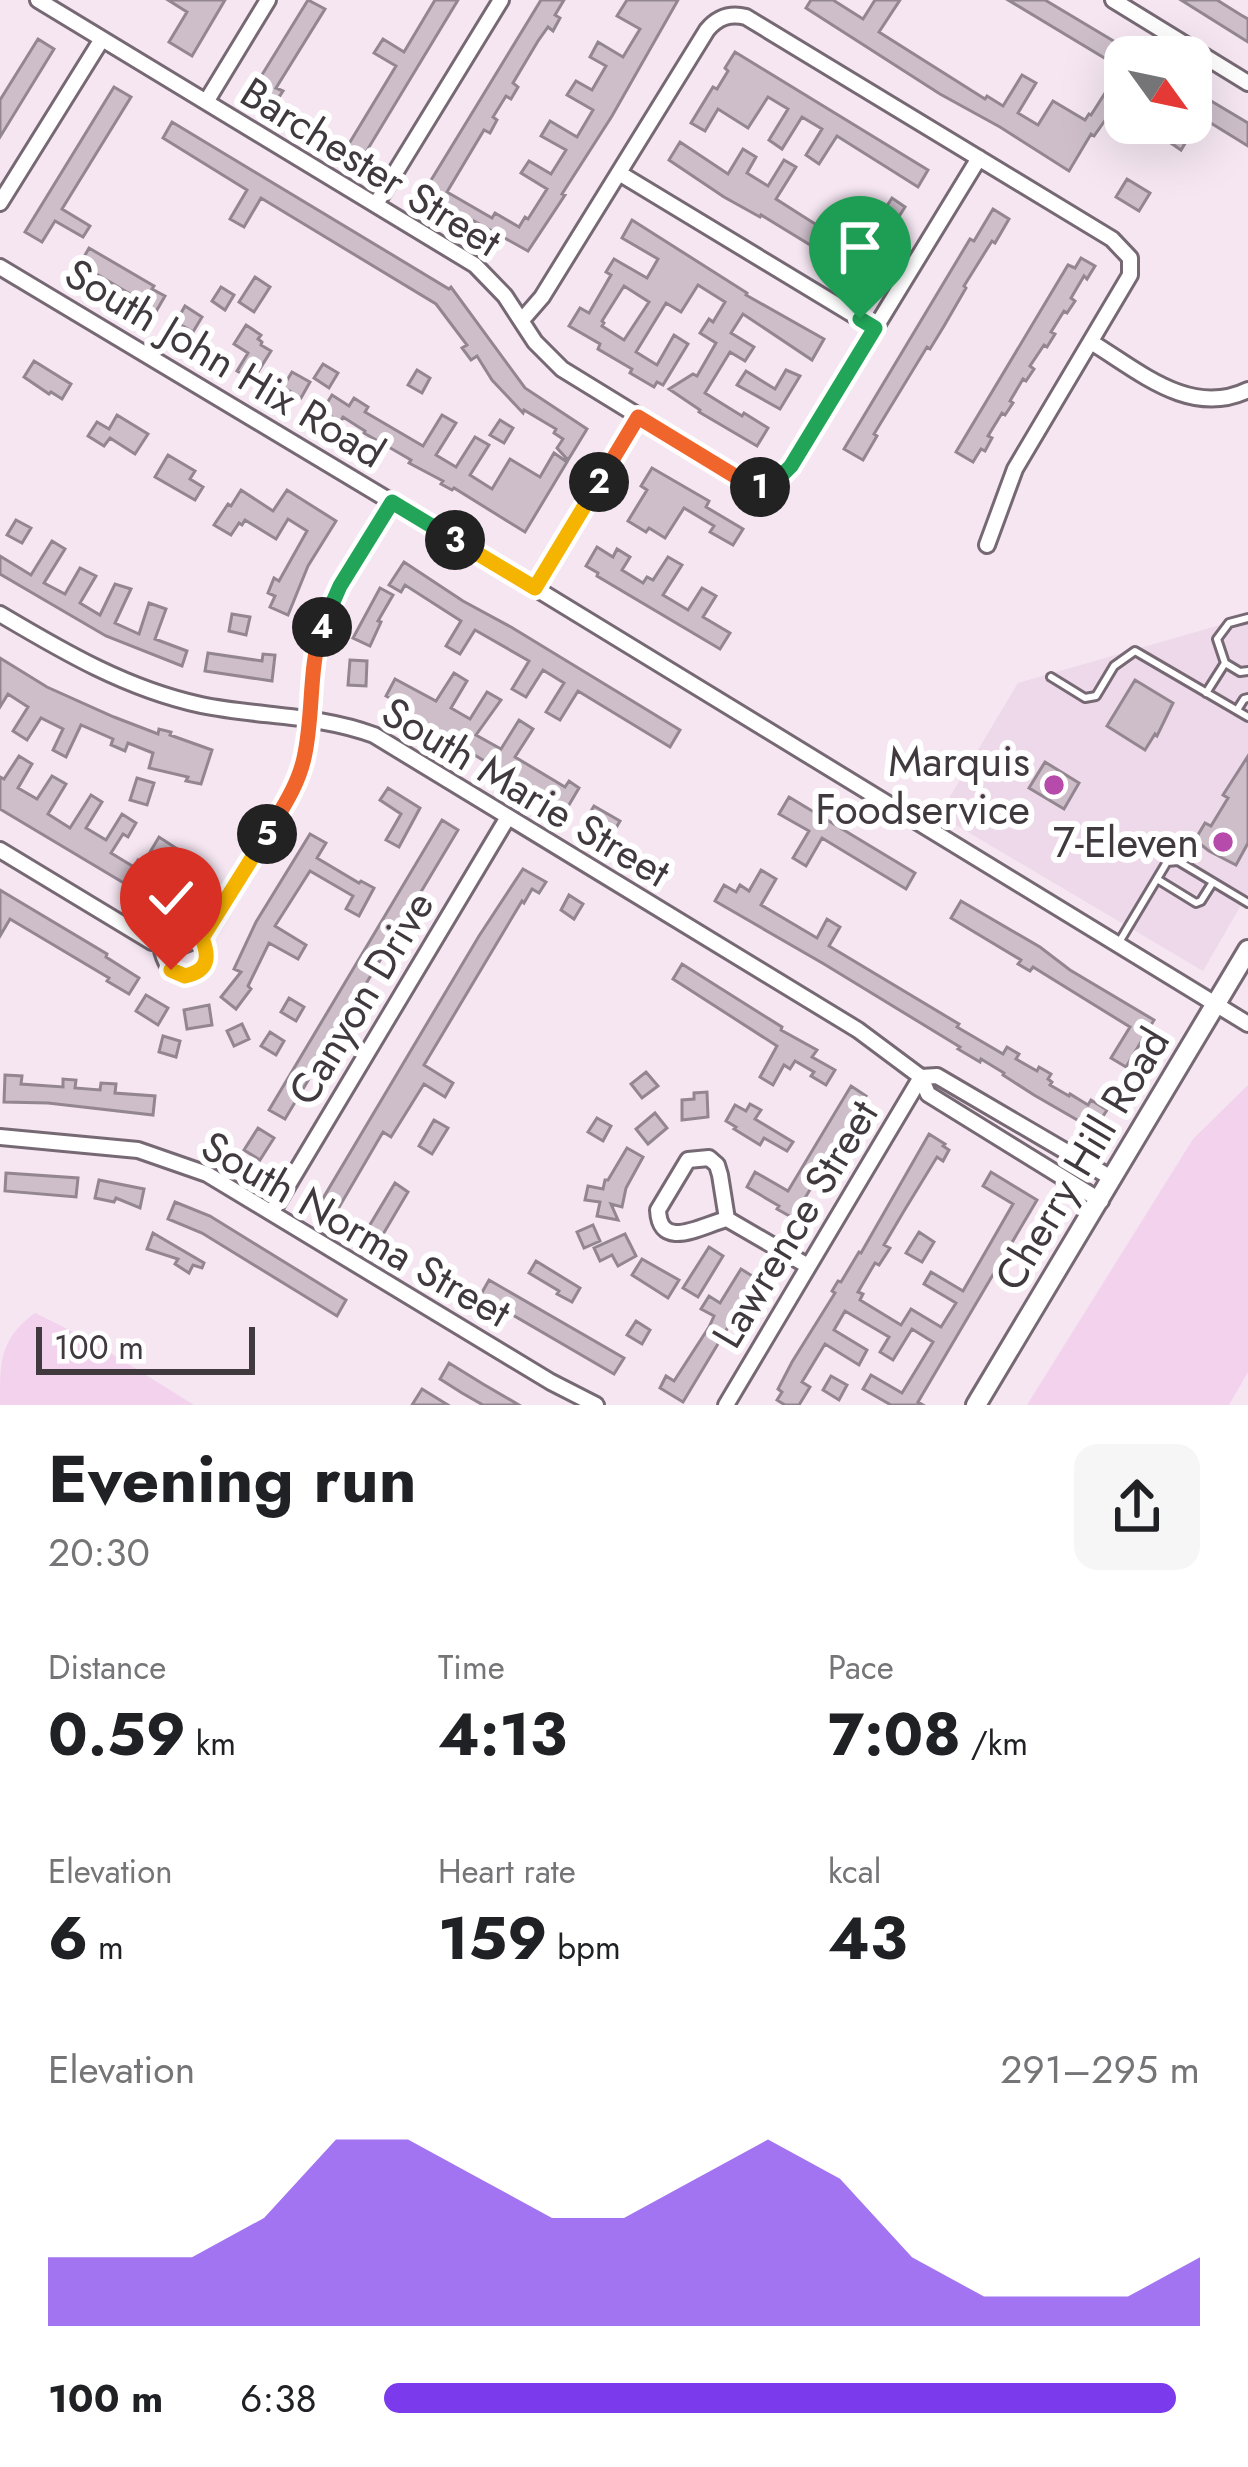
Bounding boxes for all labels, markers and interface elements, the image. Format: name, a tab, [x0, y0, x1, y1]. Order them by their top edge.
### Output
north arrow	[1104, 36, 1212, 144]
map controls	[1104, 36, 1212, 144]
street label: Barchester Street	[229, 62, 513, 272]
pin	[809, 196, 911, 319]
icon: arrive	[827, 214, 893, 280]
street label: South John Hix Road	[53, 243, 397, 483]
pin: 2	[569, 452, 629, 512]
pin: 1	[730, 457, 790, 517]
text: 2	[588, 458, 610, 505]
text: 1	[752, 463, 768, 510]
pin: 3	[425, 510, 485, 570]
text: 3	[445, 516, 465, 563]
pin: 4	[292, 597, 352, 657]
text: 4	[310, 603, 334, 650]
street label: South Marie Street	[370, 682, 682, 902]
place label: Marquis Foodservice	[815, 731, 1030, 840]
marker: Marquis Foodservice	[1041, 772, 1067, 798]
pin: 5	[237, 804, 297, 864]
text: 5	[256, 810, 278, 857]
place label: 7-Eleven	[1053, 812, 1199, 873]
marker: 7-Eleven	[1210, 829, 1236, 855]
pin	[120, 847, 222, 970]
icon: check	[138, 865, 204, 931]
street label: Canyon Drive	[273, 880, 449, 1116]
street label: Cherry Hill Road	[979, 1016, 1185, 1302]
street label: Lawrence Street	[697, 1089, 893, 1359]
street label: South Norma Street	[190, 1115, 522, 1343]
scale bar	[36, 1321, 255, 1374]
text: 100 m	[54, 1324, 144, 1371]
text: Evening run	[48, 1431, 417, 1527]
button: share	[1074, 1444, 1200, 1570]
text: 20:30	[48, 1524, 150, 1581]
text: Distance	[48, 1644, 166, 1691]
text: Time	[438, 1644, 505, 1691]
text: Pace	[828, 1644, 894, 1691]
text: 0.59	[48, 1691, 186, 1778]
text: 4:13	[438, 1691, 567, 1778]
text: 7:08	[828, 1691, 961, 1778]
text: km	[186, 1720, 236, 1767]
text: /km	[961, 1720, 1028, 1767]
text: Elevation	[48, 1848, 172, 1895]
text: Heart rate	[438, 1848, 576, 1895]
text: kcal	[828, 1848, 881, 1895]
text: 6	[48, 1895, 88, 1982]
text: 159	[438, 1895, 547, 1982]
text: 43	[828, 1895, 907, 1982]
text: m	[88, 1924, 124, 1971]
text: bpm	[547, 1924, 621, 1971]
text: Elevation	[48, 2041, 195, 2098]
text: 291–295 m	[1000, 2041, 1200, 2098]
text: 100 m	[48, 2370, 163, 2427]
text: 6:38	[240, 2370, 317, 2427]

